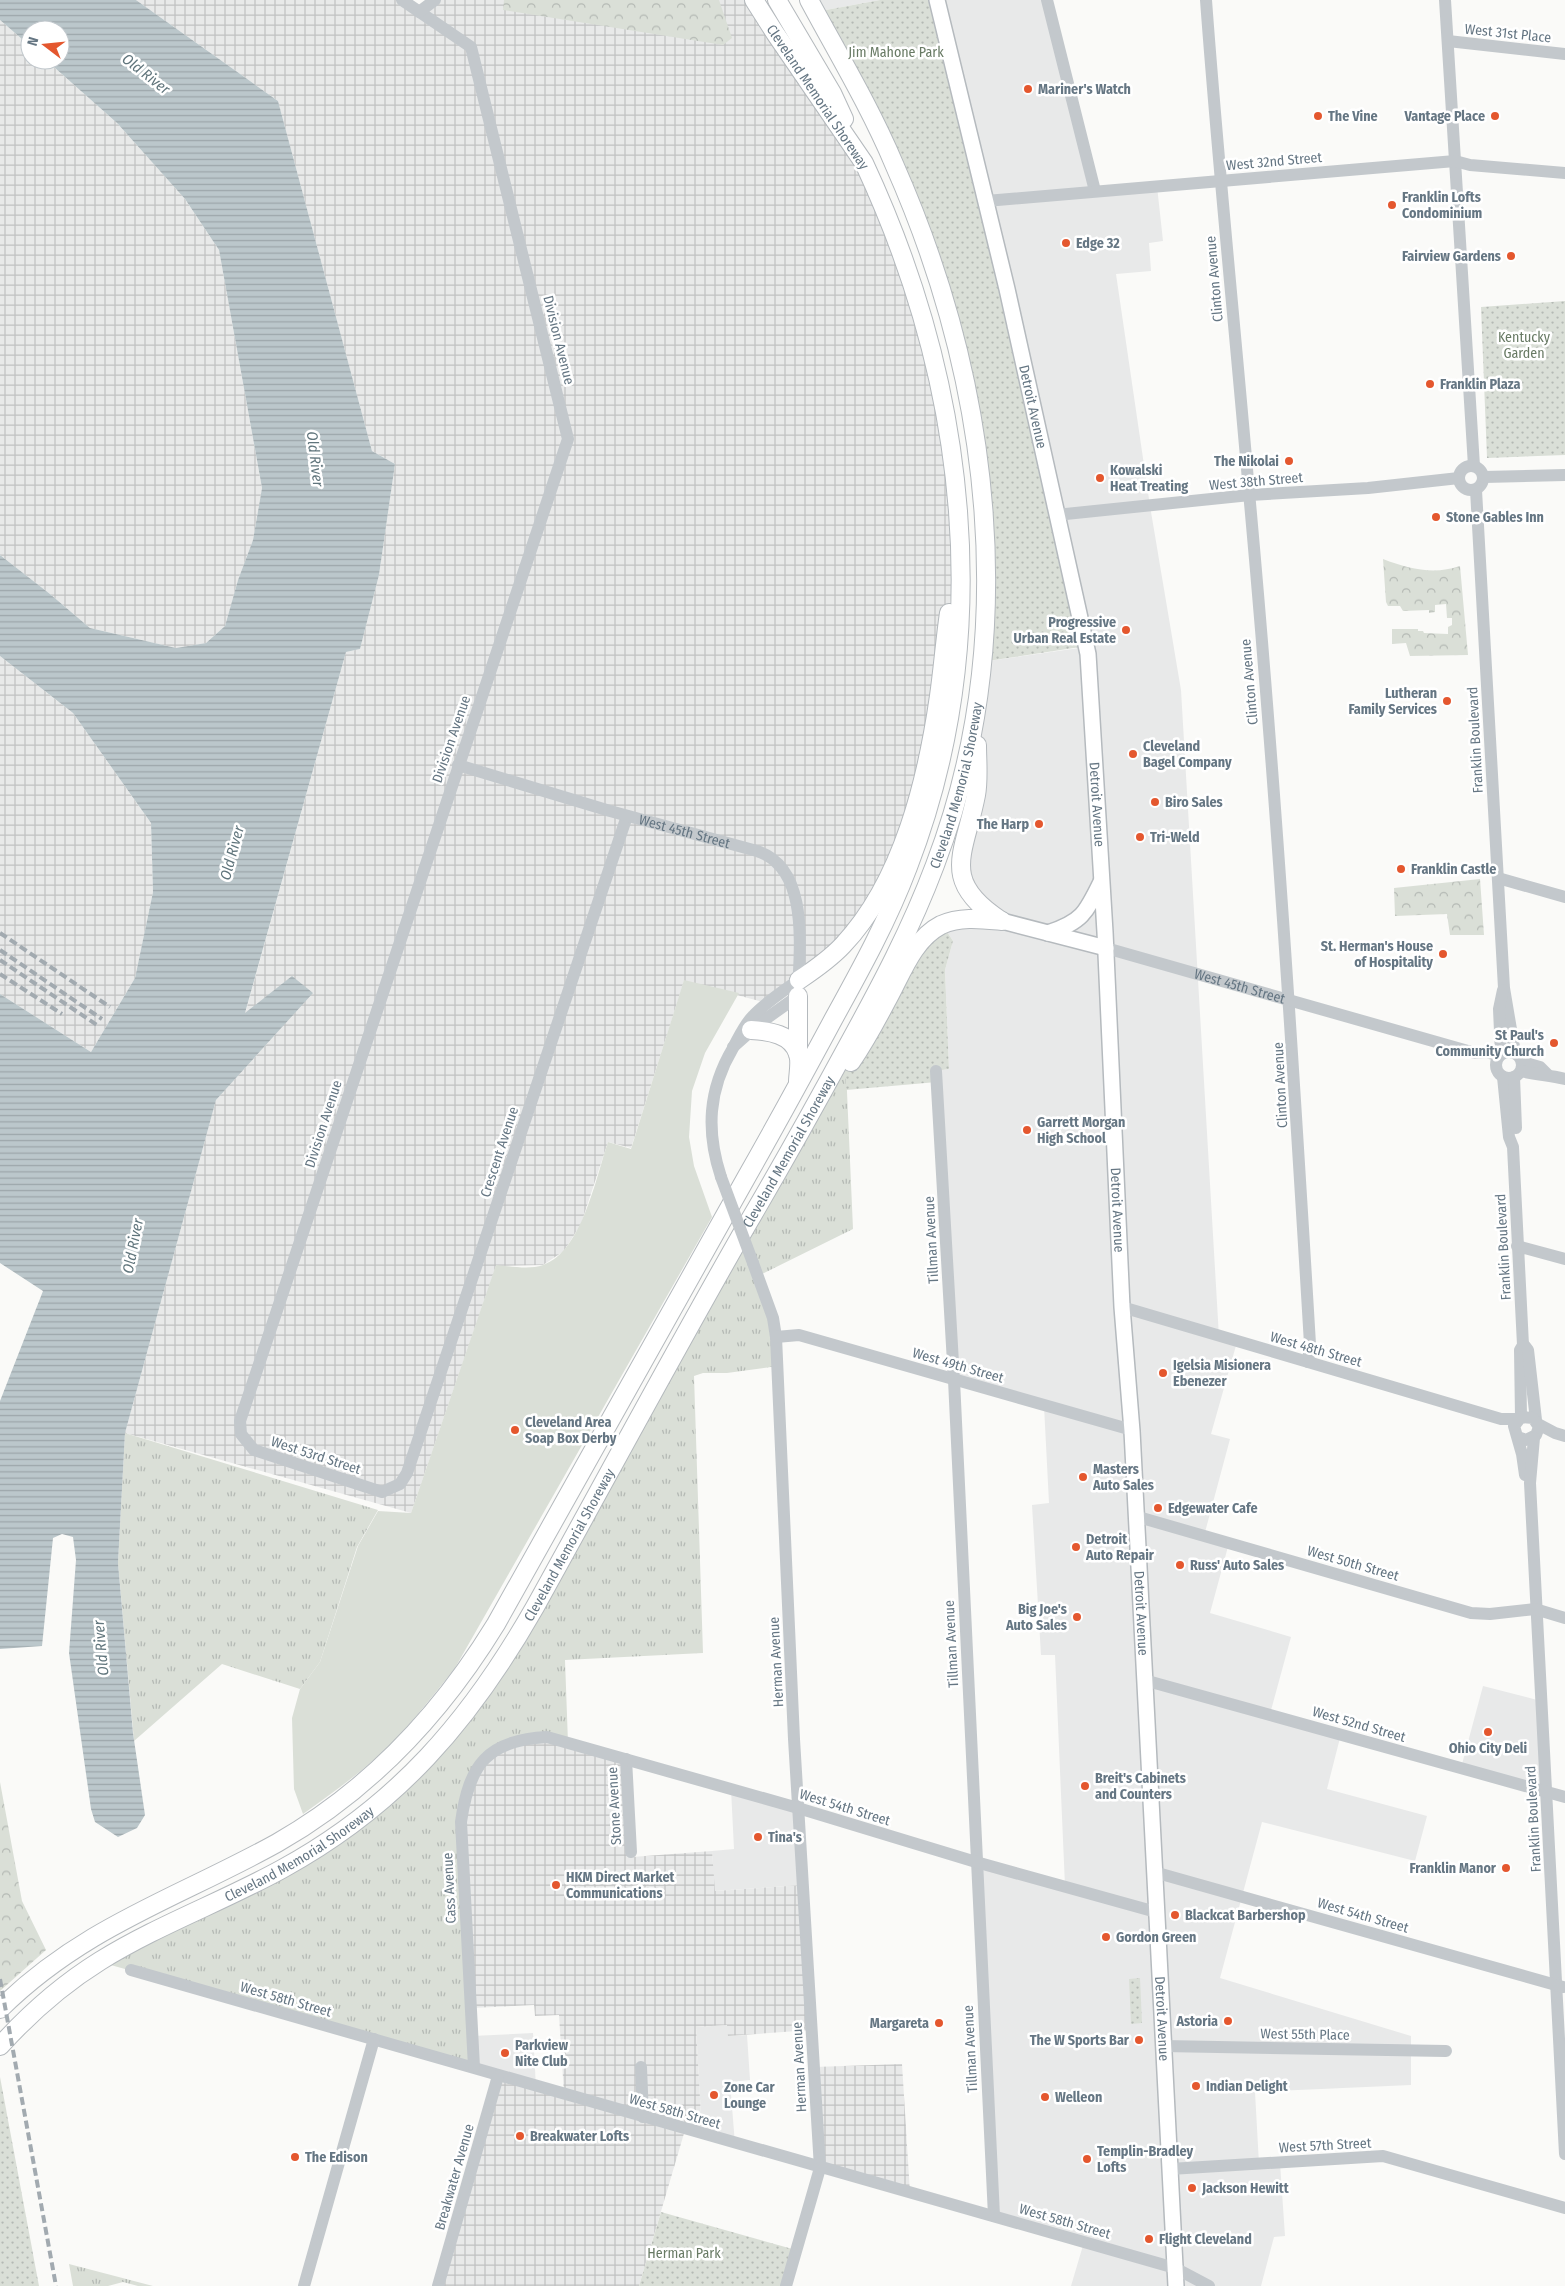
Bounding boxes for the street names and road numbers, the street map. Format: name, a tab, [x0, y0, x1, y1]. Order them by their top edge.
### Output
street label: West 31st Place	[1464, 21, 1552, 46]
street label: Cleveland Memorial Shoreway	[763, 22, 873, 174]
street label: West 32nd Street	[1225, 149, 1323, 174]
street label: Clinton Avenue	[1202, 235, 1227, 323]
street label: Division Avenue	[539, 294, 578, 386]
street label: Detroit Avenue	[1015, 364, 1050, 450]
street label: West 38th Street	[1208, 469, 1304, 494]
street label: Clinton Avenue	[1237, 638, 1262, 726]
street label: Franklin Boulevard	[1464, 686, 1487, 794]
street label: Division Avenue	[429, 693, 474, 785]
street label: Cleveland Memorial Shoreway	[926, 700, 986, 871]
street label: Detroit Avenue	[1086, 762, 1108, 848]
street label: West 45th Street	[637, 811, 732, 852]
street label: West 45th Street	[1192, 966, 1287, 1008]
street label: Clinton Avenue	[1270, 1041, 1291, 1128]
street label: Cleveland Memorial Shoreway	[739, 1073, 839, 1231]
street label: Division Avenue	[301, 1078, 346, 1170]
street label: Crescent Avenue	[477, 1105, 522, 1200]
street label: Detroit Avenue	[1107, 1167, 1128, 1253]
street label: Franklin Boulevard	[1492, 1193, 1515, 1301]
street label: Tillman Avenue	[921, 1196, 942, 1284]
street label: West 48th Street	[1268, 1328, 1364, 1371]
street label: West 49th Street	[910, 1344, 1006, 1387]
street label: West 53rd Street	[269, 1433, 363, 1478]
street label: Cleveland Memorial Shoreway	[521, 1465, 619, 1624]
street label: West 50th Street	[1305, 1542, 1401, 1585]
street label: Detroit Avenue	[1130, 1570, 1152, 1656]
street label: Tillman Avenue	[941, 1600, 962, 1688]
street label: Herman Avenue	[766, 1616, 787, 1708]
street label: West 52nd Street	[1310, 1703, 1408, 1746]
street label: Franklin Boulevard	[1522, 1765, 1545, 1873]
street label: Stone Avenue	[604, 1766, 625, 1846]
street label: West 54th Street	[797, 1786, 893, 1829]
street label: Cleveland Memorial Shoreway	[222, 1802, 378, 1906]
street label: Cass Avenue	[439, 1852, 460, 1924]
street label: West 54th Street	[1315, 1894, 1411, 1937]
street label: Detroit Avenue	[1151, 1976, 1172, 2062]
street label: West 58th Street	[238, 1978, 334, 2021]
street label: Tillman Avenue	[960, 2005, 981, 2093]
street label: Herman Avenue	[789, 2021, 810, 2113]
street label: West 55th Place	[1260, 2025, 1350, 2044]
street label: West 58th Street	[627, 2090, 723, 2133]
street label: Breakwater Avenue	[431, 2122, 478, 2232]
street label: West 57th Street	[1278, 2135, 1372, 2156]
street label: West 58th Street	[1017, 2200, 1113, 2243]

